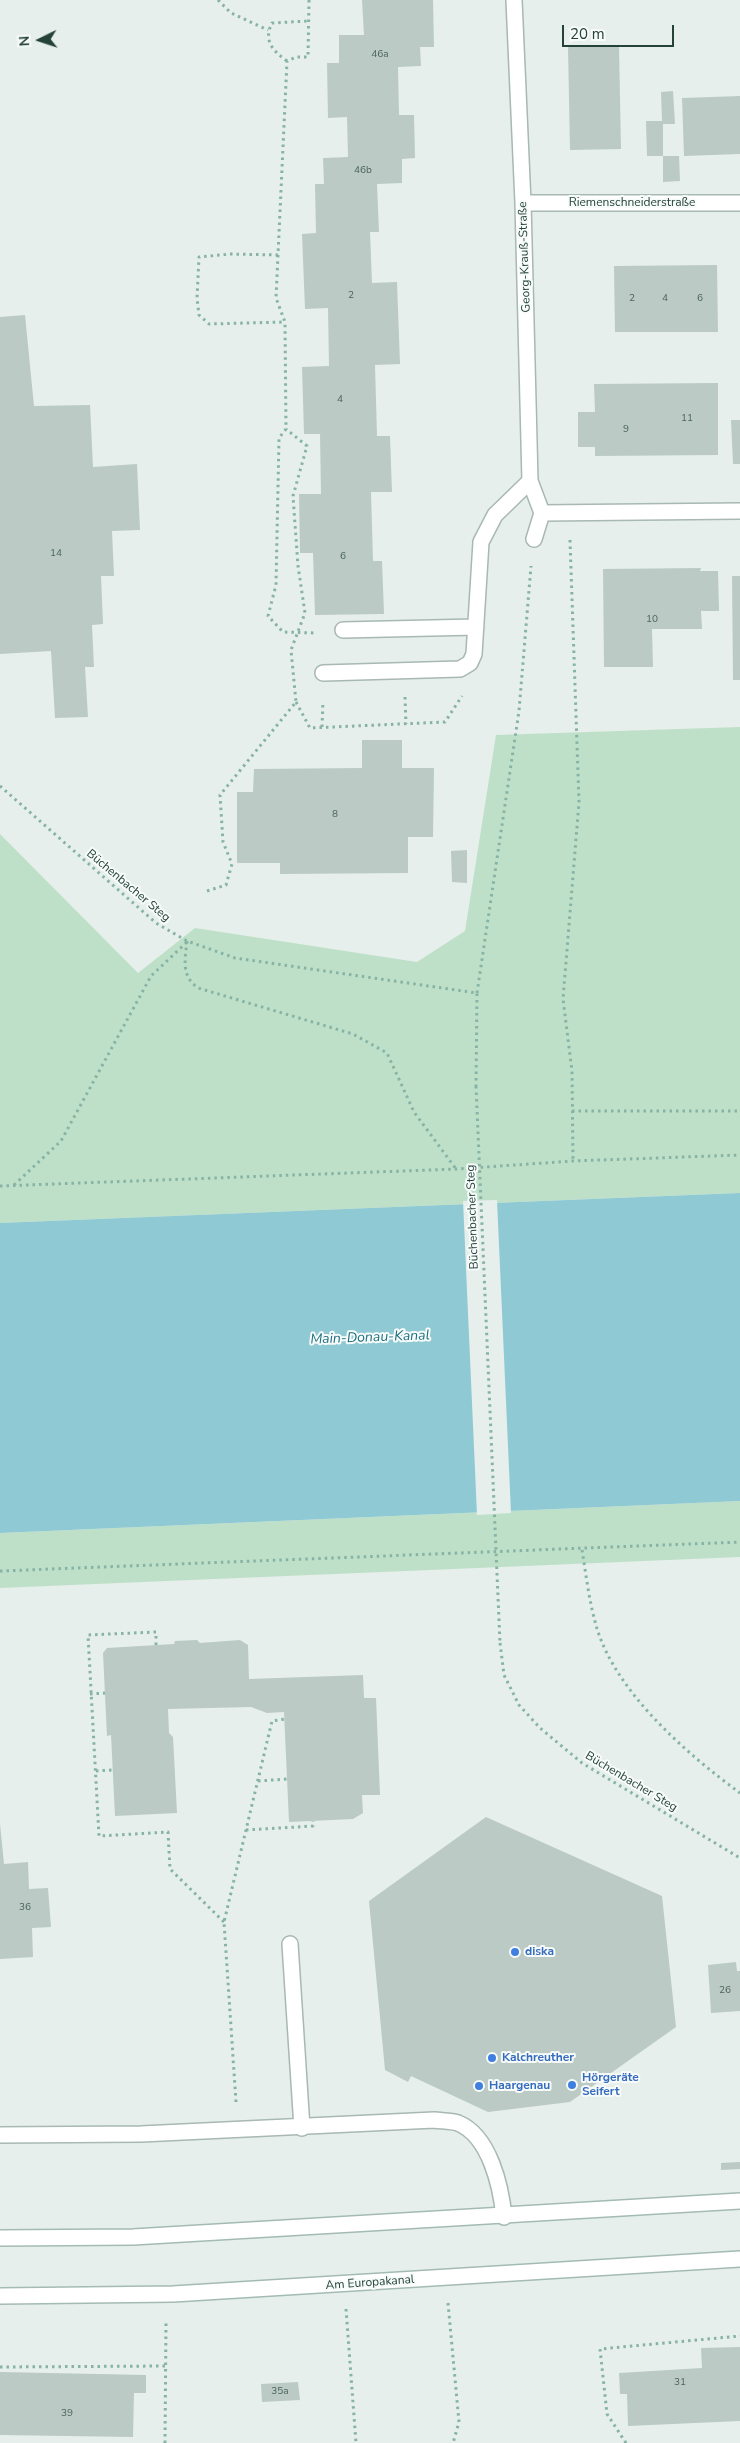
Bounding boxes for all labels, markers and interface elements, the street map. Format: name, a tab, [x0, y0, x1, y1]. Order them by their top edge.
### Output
north arrow	[15, 15, 65, 65]
scale bar	[565, 15, 678, 47]
text: 20 m	[570, 24, 605, 44]
text: N	[15, 35, 34, 47]
house number: 46a	[371, 49, 389, 61]
house number: 46b	[354, 165, 372, 177]
street label: Riemenschneiderstraße	[569, 196, 695, 210]
street label: Georg-Krauß-Straße	[516, 201, 534, 313]
house number: 2	[348, 290, 354, 302]
house number: 2	[629, 293, 635, 305]
house number: 4	[662, 293, 668, 305]
house number: 6	[697, 293, 703, 305]
house number: 4	[337, 394, 343, 406]
house number: 11	[681, 413, 693, 425]
house number: 9	[623, 424, 629, 436]
house number: 14	[50, 548, 62, 560]
house number: 6	[340, 551, 346, 563]
house number: 10	[646, 614, 658, 626]
house number: 8	[332, 809, 338, 821]
street label: Büchenbacher Steg	[83, 847, 173, 925]
street label: Büchenbacher Steg	[464, 1164, 482, 1270]
water label: Main-Donau-Kanal	[310, 1328, 430, 1348]
street label: Büchenbacher Steg	[582, 1749, 680, 1815]
house number: 36	[19, 1902, 31, 1914]
place label: diska	[525, 1945, 554, 1959]
marker: diska	[509, 1946, 521, 1958]
house number: 26	[719, 1985, 731, 1997]
place label: Kalchreuther	[502, 2051, 574, 2065]
marker: Kalchreuther	[486, 2052, 498, 2064]
place label: Hörgeräte Seifert	[582, 2071, 639, 2099]
place label: Haargenau	[489, 2079, 550, 2093]
marker: Hörgeräte Seifert	[566, 2079, 578, 2091]
marker: Haargenau	[473, 2080, 485, 2092]
street label: Am Europakanal	[325, 2273, 415, 2293]
house number: 31	[674, 2377, 686, 2389]
house number: 35a	[271, 2386, 289, 2398]
house number: 39	[61, 2408, 73, 2420]

